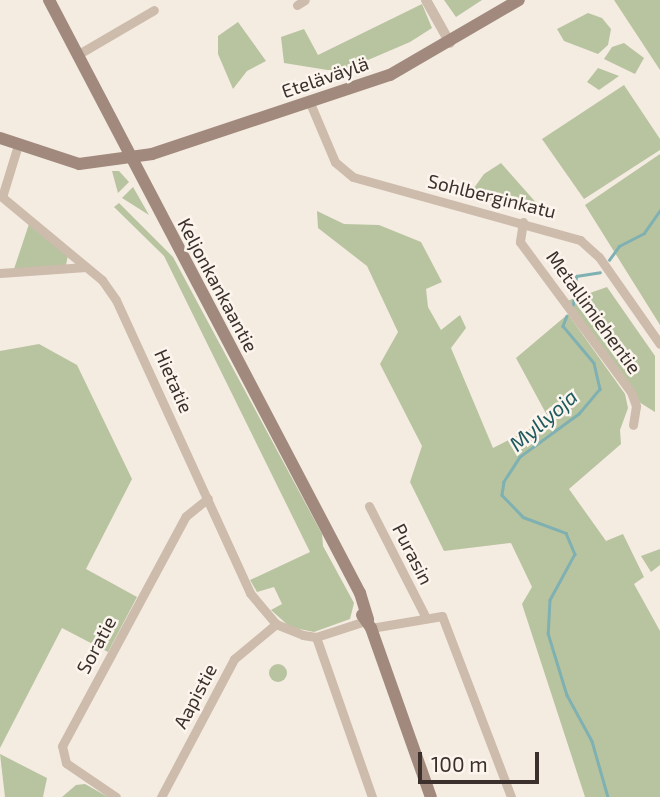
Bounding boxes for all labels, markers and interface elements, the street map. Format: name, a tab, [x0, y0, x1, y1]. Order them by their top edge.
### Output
street label: Eteläväylä	[278, 51, 372, 103]
street label: Sohlberginkatu	[426, 169, 558, 223]
street label: Keljonkankaantie	[173, 214, 263, 356]
street label: Metallimiehentie	[542, 246, 646, 378]
street label: Hietatie	[150, 346, 198, 416]
water label: Myllyoja	[504, 384, 582, 456]
street label: Purasin	[388, 520, 438, 588]
street label: Soratie	[71, 612, 121, 678]
street label: Aapistie	[169, 660, 221, 732]
scale bar	[422, 738, 543, 782]
text: 100 m	[431, 751, 488, 776]

